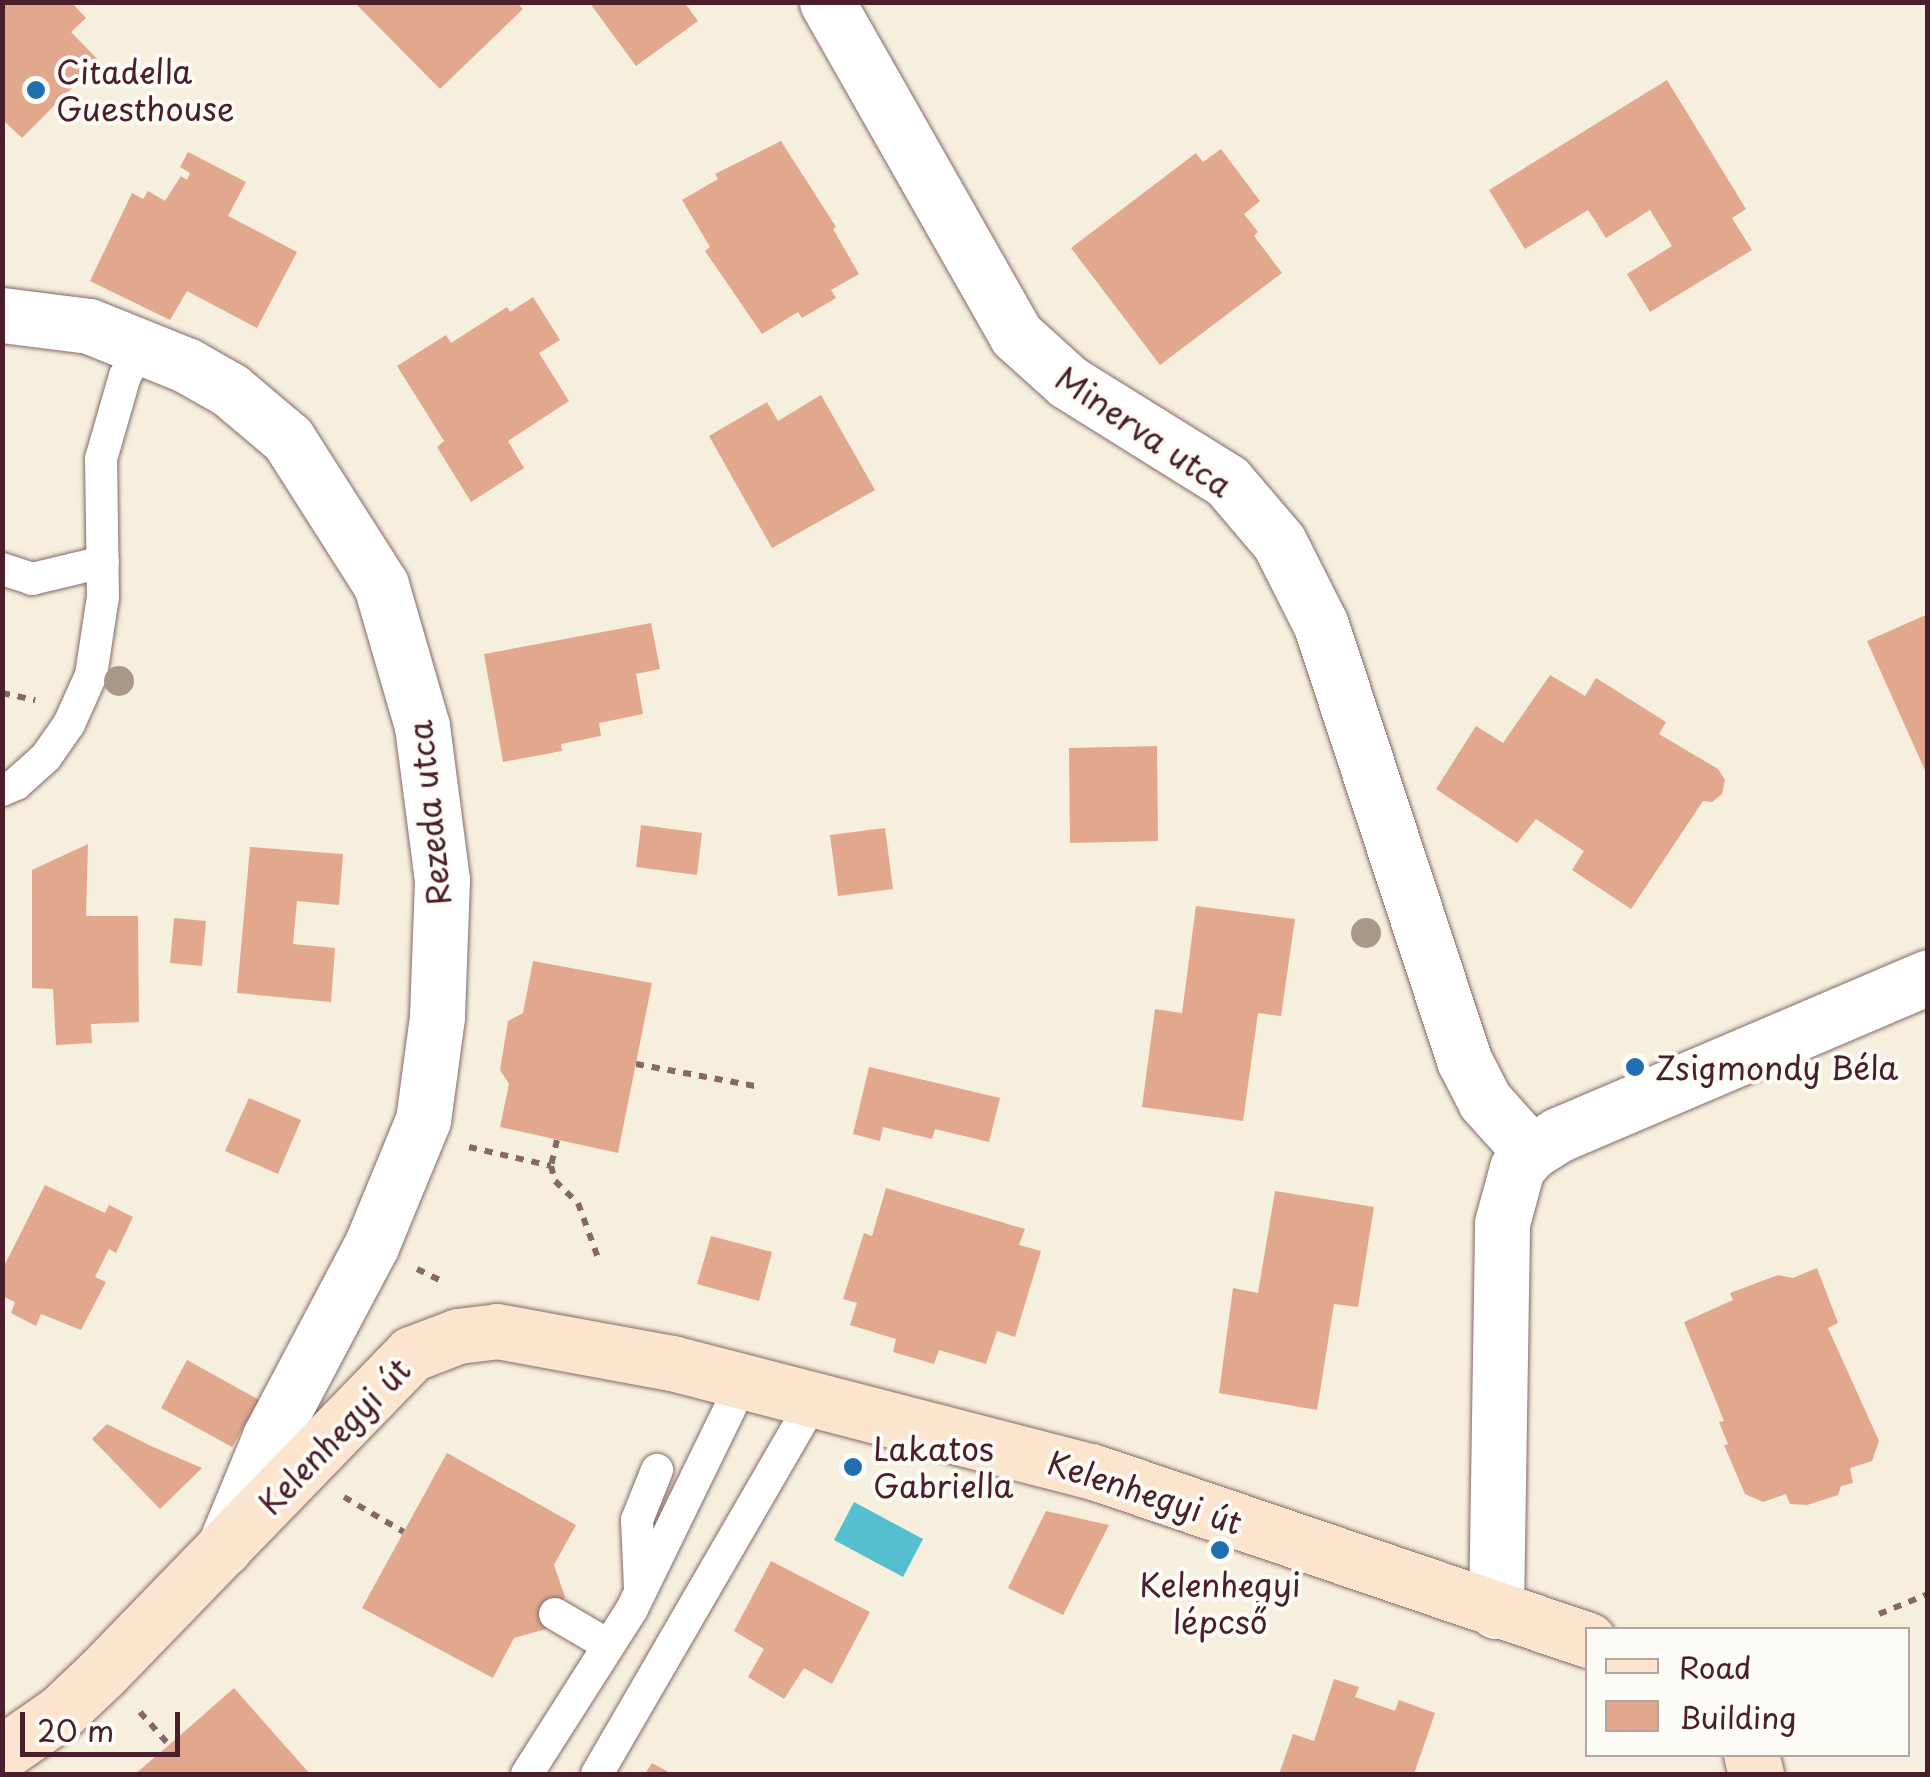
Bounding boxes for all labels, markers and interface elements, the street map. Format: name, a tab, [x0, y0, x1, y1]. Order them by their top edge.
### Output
place label: Citadella Guesthouse	[56, 53, 234, 128]
marker: Citadella Guesthouse	[25, 79, 47, 101]
street label: Minerva utca	[1048, 358, 1240, 504]
street label: Rezeda utca	[400, 719, 458, 907]
place label: Zsigmondy Béla	[1655, 1048, 1898, 1086]
marker: Zsigmondy Béla	[1624, 1056, 1646, 1078]
street label: Kelenhegyi út	[249, 1349, 419, 1523]
place label: Lakatos Gabriella	[873, 1430, 1013, 1505]
street label: Kelenhegyi út	[1042, 1442, 1248, 1542]
marker: Lakatos Gabriella	[842, 1456, 864, 1478]
marker: Kelenhegyi lépcső	[1209, 1539, 1231, 1561]
place label: Kelenhegyi lépcső	[1139, 1566, 1301, 1641]
legend	[1585, 1627, 1910, 1757]
text: Road	[1679, 1644, 1752, 1689]
scale bar	[25, 1692, 185, 1754]
text: Building	[1679, 1694, 1796, 1739]
text: 20 m	[37, 1707, 114, 1752]

